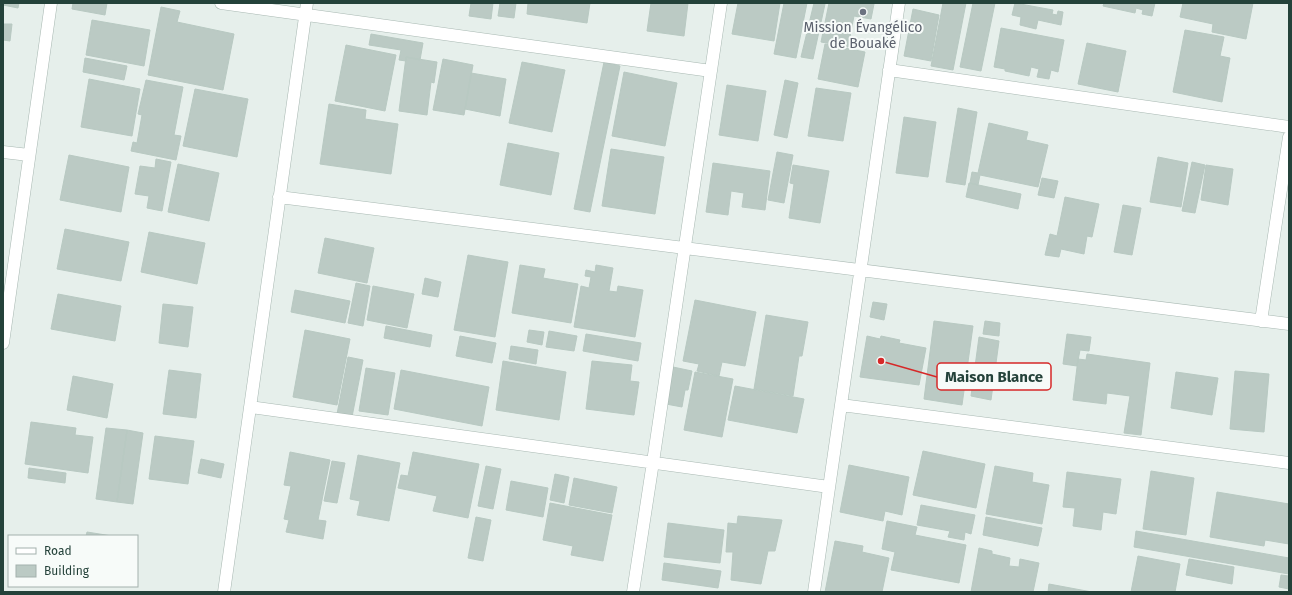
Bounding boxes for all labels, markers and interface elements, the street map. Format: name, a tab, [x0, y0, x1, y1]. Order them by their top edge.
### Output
marker: Mission Évangélico de Bouaké	[858, 7, 868, 17]
place label: Mission Évangélico de Bouaké	[804, 18, 922, 52]
callout: Maison Blance	[937, 363, 1051, 390]
text: Maison Blance	[945, 368, 1043, 386]
legend	[8, 535, 138, 587]
text: Road	[44, 544, 72, 558]
text: Building	[44, 564, 90, 578]

